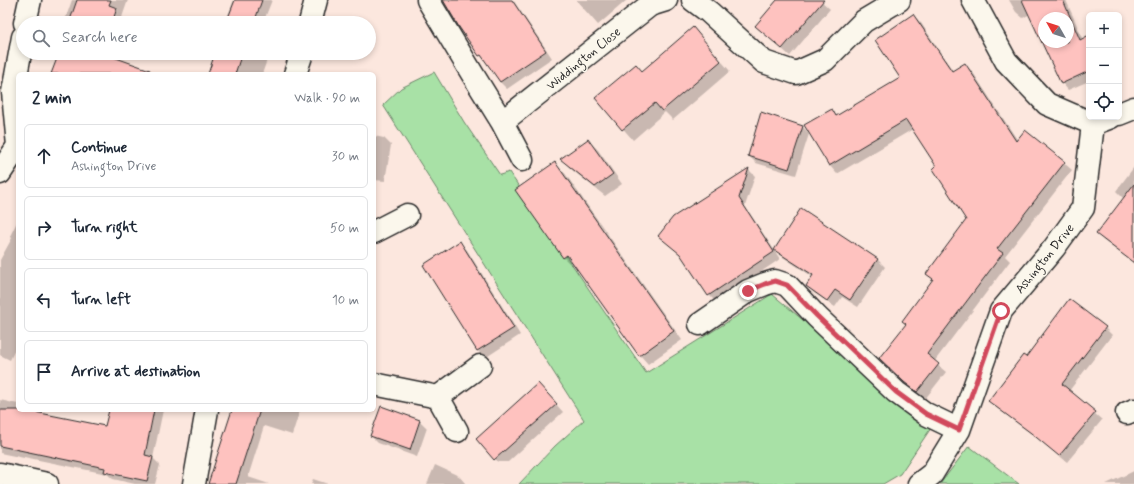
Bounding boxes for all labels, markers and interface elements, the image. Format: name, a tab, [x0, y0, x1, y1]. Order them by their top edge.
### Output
north arrow	[1038, 12, 1074, 48]
map controls	[1086, 12, 1122, 120]
button: +	[1086, 12, 1122, 48]
search box	[16, 16, 376, 60]
street label: Widdington Close	[543, 24, 626, 96]
icon: search	[30, 27, 52, 49]
text: Search here	[62, 28, 138, 48]
button: −	[1086, 48, 1122, 84]
button: locate	[1086, 84, 1122, 120]
text: 2 min	[32, 87, 72, 109]
text: Walk · 90 m	[294, 90, 360, 107]
text: Continue	[71, 138, 127, 158]
icon: ahead	[33, 145, 55, 167]
text: 30 m	[332, 148, 359, 165]
text: Ashington Drive	[71, 158, 156, 175]
icon: right	[33, 217, 55, 239]
text: Turn right	[71, 218, 138, 238]
text: 50 m	[330, 220, 359, 237]
street label: Ashington Drive	[1012, 220, 1080, 299]
route end	[739, 282, 757, 300]
icon: left	[33, 289, 55, 311]
text: Turn left	[71, 290, 131, 310]
text: 10 m	[332, 292, 359, 309]
route start	[992, 302, 1010, 320]
icon: arrive	[33, 361, 55, 383]
text: Arrive at destination	[71, 362, 200, 382]

